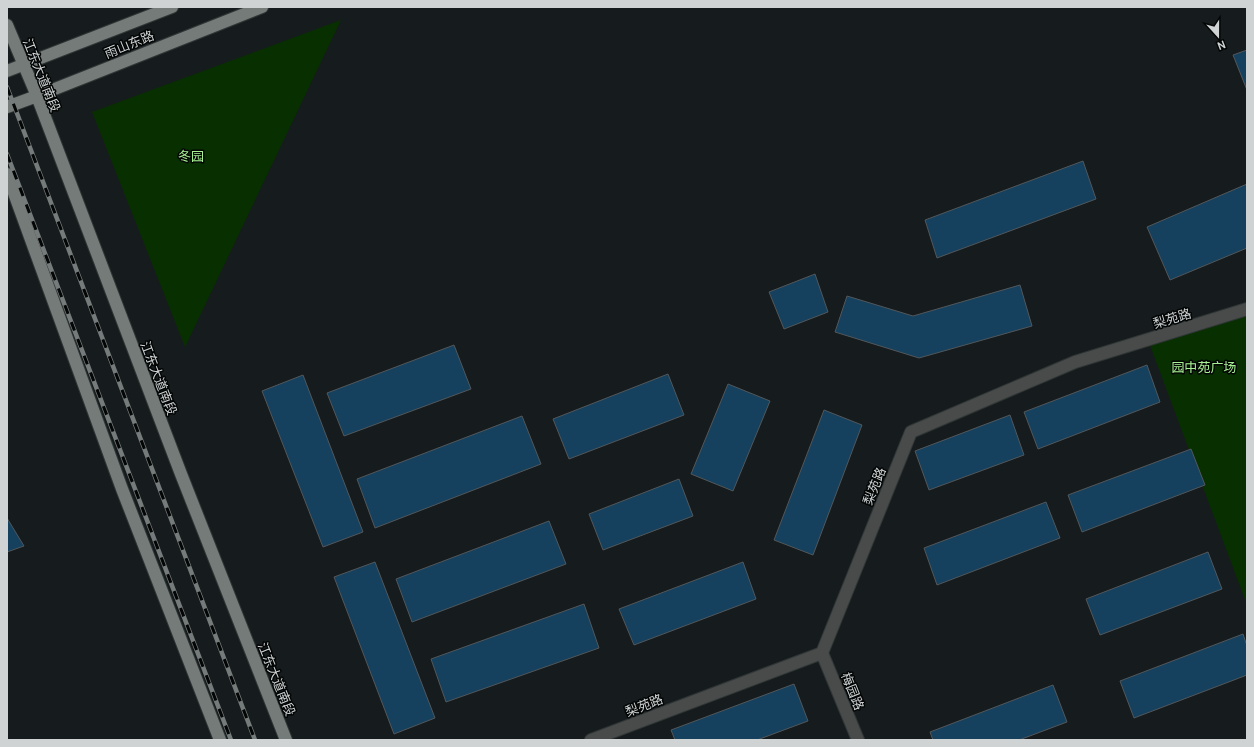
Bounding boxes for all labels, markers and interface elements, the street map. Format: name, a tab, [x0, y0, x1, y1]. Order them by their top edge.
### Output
north arrow	[1198, 16, 1238, 56]
street label: 雨山东路	[103, 29, 157, 63]
text: N	[1215, 36, 1227, 52]
street label: 江东大道南段	[18, 37, 62, 115]
park label: 冬园	[178, 149, 204, 166]
street label: 梨苑路	[1152, 307, 1194, 333]
street label: 江东大道南段	[136, 339, 179, 418]
park label: 园中苑广场	[1171, 361, 1237, 377]
street label: 梨苑路	[861, 466, 891, 508]
street label: 江东大道南段	[253, 641, 297, 719]
street label: 梅园路	[836, 670, 867, 713]
street label: 梨苑路	[624, 692, 666, 721]

